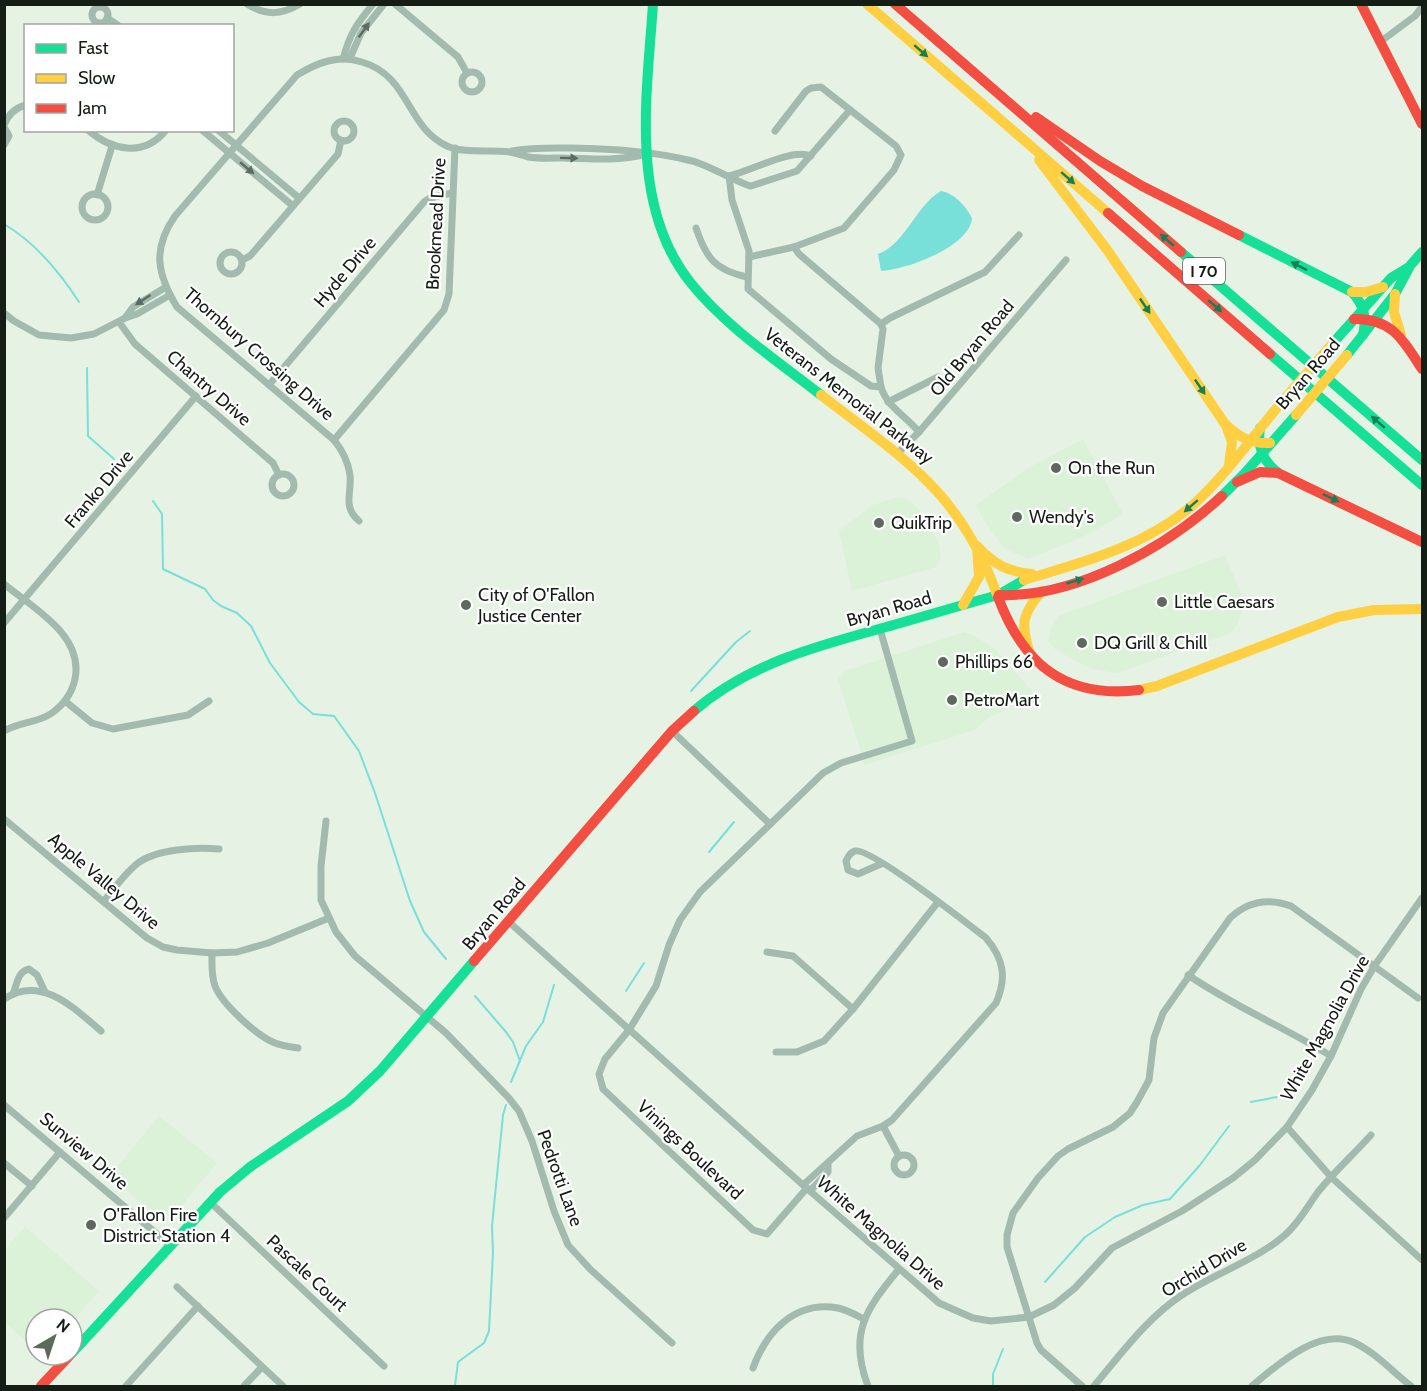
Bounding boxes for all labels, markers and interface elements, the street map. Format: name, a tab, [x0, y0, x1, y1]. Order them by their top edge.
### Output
one-way arrow	[358, 22, 370, 38]
legend	[24, 24, 234, 132]
text: Fast	[78, 37, 109, 59]
one-way arrow	[913, 44, 928, 57]
text: Slow	[78, 67, 115, 89]
text: Jam	[77, 97, 107, 119]
one-way arrow	[559, 153, 578, 163]
street label: Brookmead Drive	[422, 158, 450, 290]
one-way arrow	[239, 161, 254, 174]
one-way arrow	[1060, 171, 1075, 184]
street label: Hyde Drive	[309, 232, 381, 312]
one-way arrow	[1160, 234, 1175, 247]
road number: I 70	[1183, 258, 1225, 284]
one-way arrow	[1291, 261, 1308, 271]
street label: Thornbury Crossing Drive	[179, 283, 339, 425]
one-way arrow	[135, 295, 151, 306]
street label: Old Bryan Road	[925, 295, 1019, 401]
one-way arrow	[1139, 297, 1151, 313]
one-way arrow	[1207, 299, 1222, 312]
street label: Veterans Memorial Parkway	[760, 323, 938, 469]
street label: Bryan Road	[1271, 334, 1345, 414]
street label: Chantry Drive	[162, 345, 256, 431]
one-way arrow	[1194, 379, 1206, 395]
one-way arrow	[1371, 416, 1386, 429]
street label: Franko Drive	[60, 446, 138, 532]
place label: On the Run	[1068, 457, 1155, 479]
marker: On the Run	[1049, 461, 1063, 475]
one-way arrow	[1322, 493, 1339, 503]
one-way arrow	[1184, 499, 1199, 512]
place label: Wendy's	[1029, 506, 1094, 528]
marker: Wendy's	[1010, 510, 1024, 524]
place label: QuikTrip	[891, 512, 952, 534]
marker: QuikTrip	[872, 516, 886, 530]
one-way arrow	[1066, 576, 1084, 585]
place label: City of O'Fallon Justice Center	[477, 584, 595, 627]
street label: Bryan Road	[844, 586, 934, 632]
place label: Little Caesars	[1174, 591, 1275, 613]
marker: Little Caesars	[1155, 595, 1169, 609]
marker: City of O'Fallon Justice Center	[459, 598, 473, 612]
place label: DQ Grill & Chill	[1094, 632, 1208, 654]
marker: DQ Grill & Chill	[1075, 636, 1089, 650]
place label: Phillips 66	[955, 651, 1033, 673]
marker: Phillips 66	[936, 655, 950, 669]
place label: PetroMart	[964, 689, 1039, 711]
marker: PetroMart	[945, 693, 959, 707]
street label: Apple Valley Drive	[44, 828, 164, 934]
street label: Bryan Road	[458, 874, 530, 954]
street label: White Magnolia Drive	[1276, 951, 1374, 1105]
street label: Vinings Boulevard	[633, 1096, 747, 1204]
street label: Sunview Drive	[35, 1108, 133, 1194]
street label: Pedrotti Lane	[532, 1127, 588, 1229]
street label: White Magnolia Drive	[812, 1171, 950, 1295]
place label: O'Fallon Fire District Station 4	[103, 1204, 230, 1247]
marker: O'Fallon Fire District Station 4	[84, 1218, 98, 1232]
street label: Pascale Court	[262, 1230, 352, 1316]
street label: Orchid Drive	[1157, 1234, 1251, 1302]
north arrow	[24, 1307, 84, 1367]
text: N	[53, 1315, 73, 1337]

